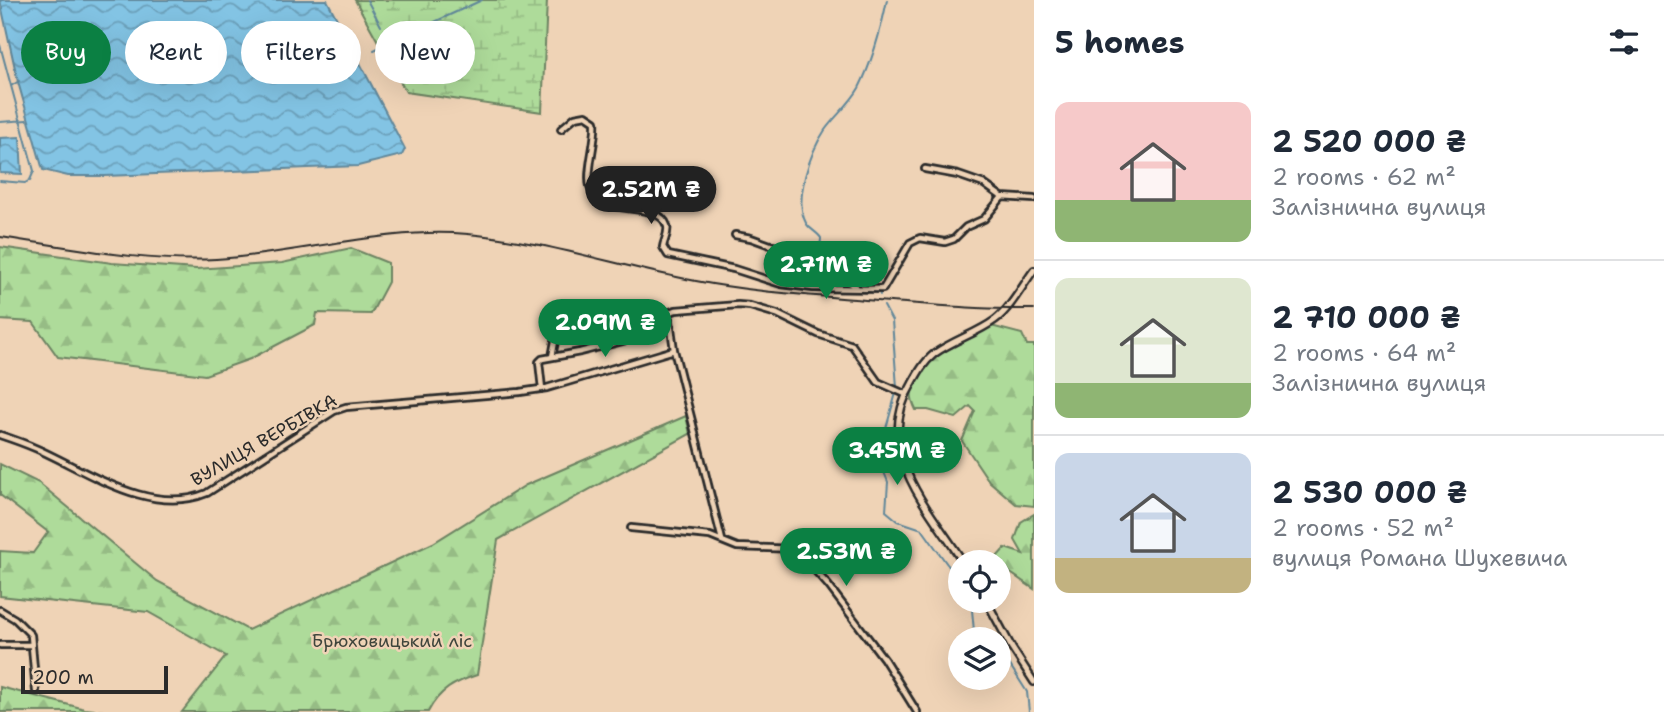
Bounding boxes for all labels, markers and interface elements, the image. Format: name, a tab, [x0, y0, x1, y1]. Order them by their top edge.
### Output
chip: Buy	[21, 21, 111, 84]
chip: Rent	[125, 21, 227, 84]
chip: Filters	[241, 21, 361, 84]
chip: New	[375, 21, 475, 84]
text: 5 homes	[1055, 22, 1185, 63]
icon: filters	[1605, 23, 1643, 61]
text: 2 520 000 ₴	[1272, 121, 1467, 162]
icon: home	[1111, 130, 1195, 214]
text: 2 rooms · 62 m²	[1272, 162, 1456, 192]
pin: 2.52M ₴	[586, 166, 716, 226]
text: 2.52M ₴	[601, 174, 701, 204]
text: Залізнична вулиця	[1272, 192, 1486, 222]
pin: 2.71M ₴	[761, 242, 891, 301]
text: 2.71M ₴	[780, 249, 872, 279]
text: 2 710 000 ₴	[1272, 297, 1461, 338]
pin: 2.09M ₴	[540, 300, 670, 359]
icon: home	[1111, 306, 1195, 390]
text: 2.09M ₴	[554, 307, 656, 337]
text: 2 rooms · 64 m²	[1272, 338, 1456, 368]
text: Залізнична вулиця	[1272, 368, 1486, 398]
street label: ВУЛИЦЯ ВЕРБІВКА	[187, 388, 341, 492]
pin: 3.45M ₴	[832, 428, 962, 487]
text: 3.45M ₴	[848, 435, 946, 465]
text: 2 530 000 ₴	[1272, 472, 1467, 513]
icon: home	[1111, 481, 1195, 565]
text: 2 rooms · 52 m²	[1272, 513, 1454, 543]
pin: 2.53M ₴	[781, 528, 911, 588]
text: 2.53M ₴	[796, 536, 896, 566]
text: вулиця Романа Шухевича	[1272, 543, 1567, 573]
map controls	[948, 550, 1011, 690]
button: locate	[948, 550, 1011, 613]
button: layers	[948, 627, 1011, 690]
park label: Брюховицький ліс	[312, 629, 472, 653]
scale bar	[21, 663, 168, 695]
text: 200 m	[32, 665, 94, 690]

